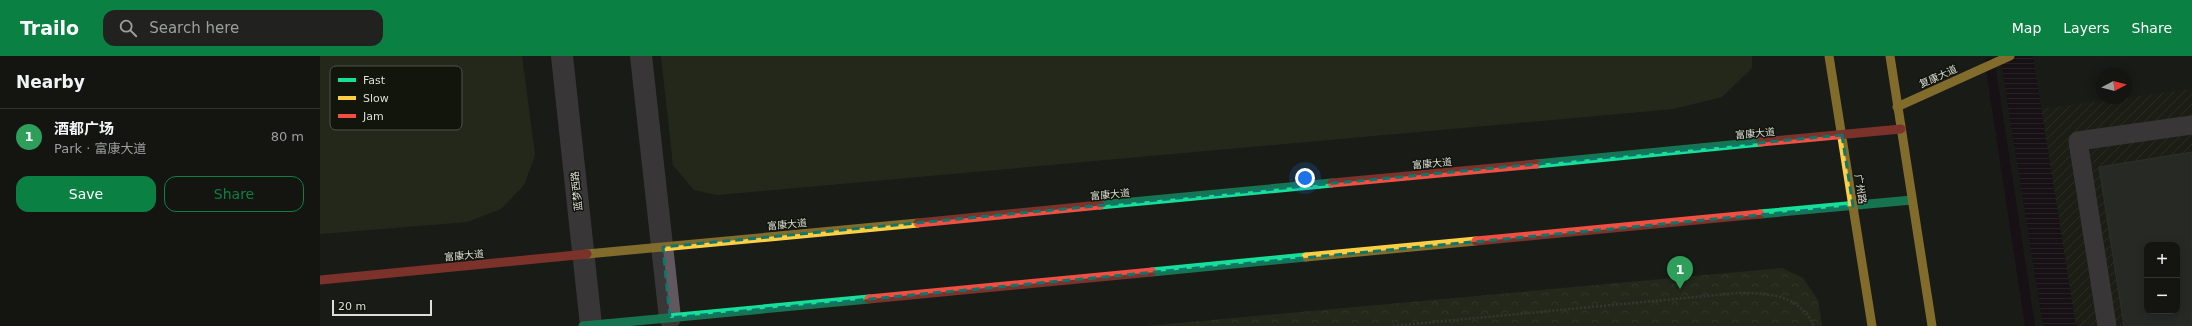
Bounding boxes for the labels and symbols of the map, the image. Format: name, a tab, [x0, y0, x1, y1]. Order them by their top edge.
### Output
street label: 复康大道	[1918, 63, 1959, 90]
legend	[330, 66, 462, 130]
north arrow	[2096, 68, 2132, 104]
text: Fast	[363, 74, 386, 87]
text: Slow	[363, 92, 389, 105]
text: Jam	[362, 110, 384, 123]
street label: 富康大道	[1735, 126, 1775, 141]
street label: 富康大道	[1412, 156, 1452, 171]
your location	[1295, 168, 1315, 188]
street label: 蓝梦西路	[569, 170, 584, 211]
street label: 广州路	[1853, 173, 1868, 205]
street label: 富康大道	[1090, 187, 1130, 202]
street label: 富康大道	[767, 217, 807, 232]
street label: 富康大道	[444, 248, 484, 263]
pin: 1	[1667, 256, 1693, 289]
scale bar	[332, 298, 432, 317]

